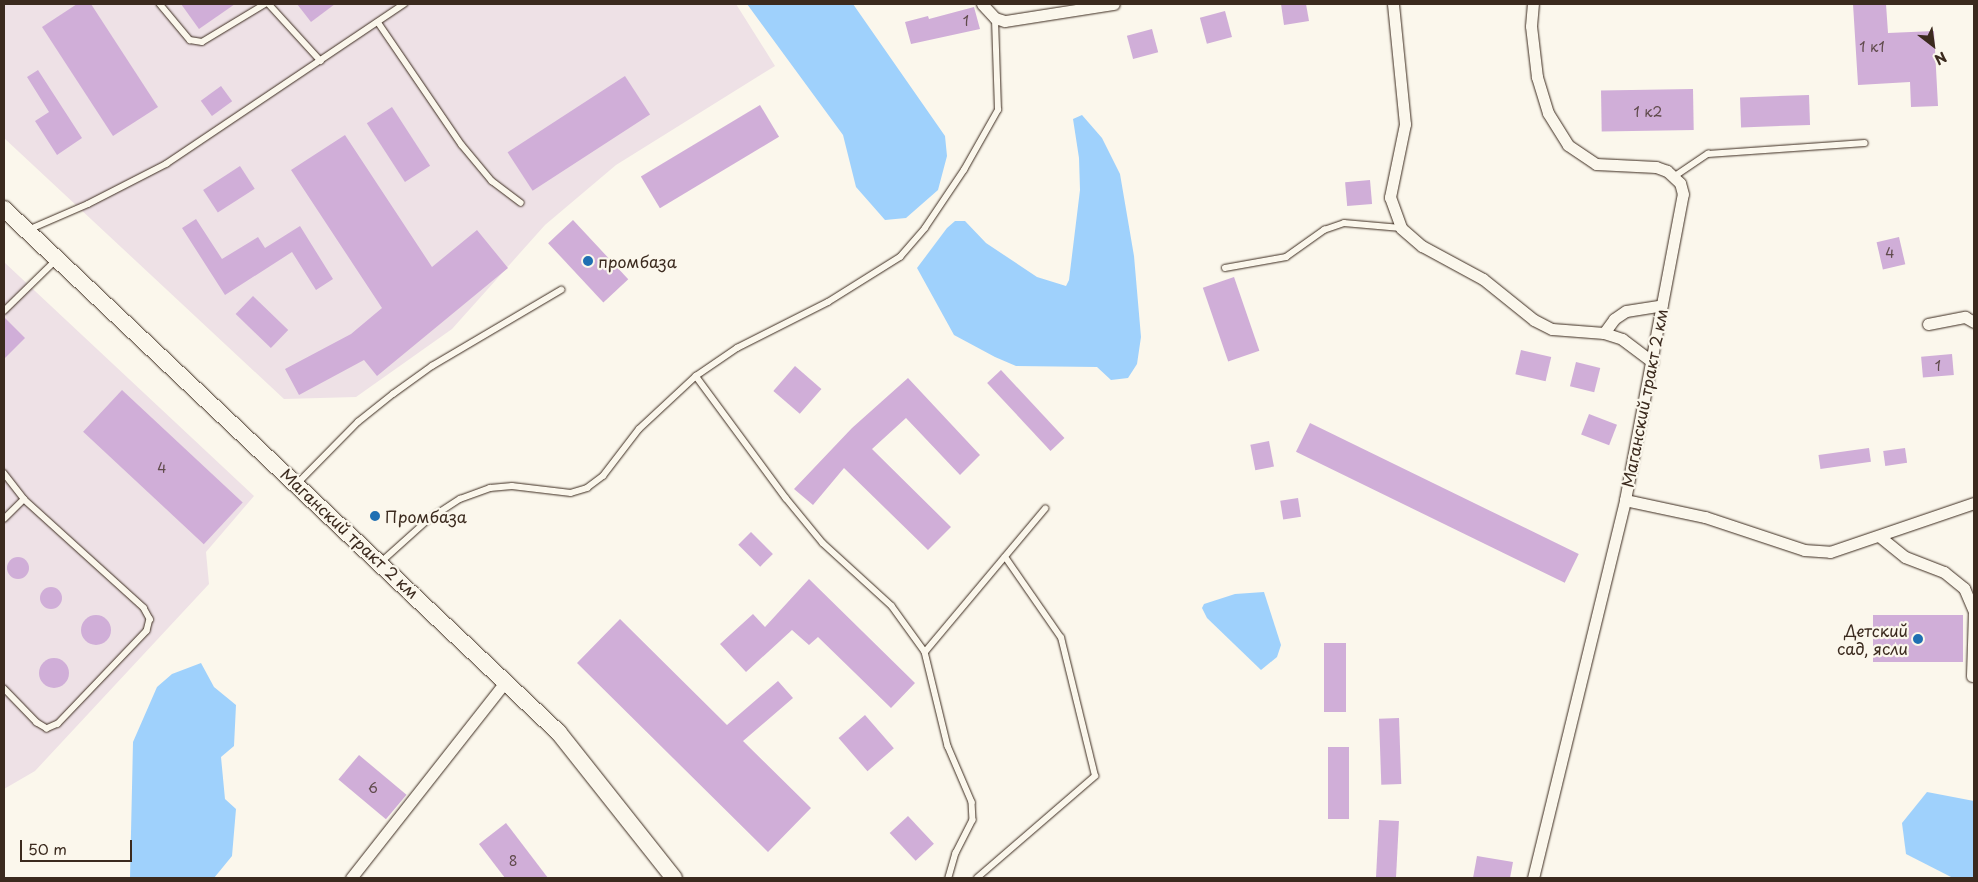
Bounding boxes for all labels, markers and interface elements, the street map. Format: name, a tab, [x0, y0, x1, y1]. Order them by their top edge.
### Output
house number: 1	[963, 13, 969, 29]
north arrow	[1908, 20, 1958, 70]
house number: 1 к1	[1859, 39, 1885, 55]
text: N	[1931, 47, 1951, 70]
house number: 1 к2	[1633, 104, 1663, 120]
house number: 4	[1885, 245, 1895, 261]
place label: промбаза	[598, 251, 677, 271]
marker: промбаза	[582, 255, 594, 267]
street label: Маганский тракт 2 км	[1617, 307, 1671, 489]
house number: 1	[1935, 358, 1941, 374]
house number: 4	[157, 460, 167, 476]
street label: Маганский тракт 2 км	[277, 464, 423, 602]
place label: Промбаза	[385, 506, 467, 526]
marker: Промбаза	[369, 510, 381, 522]
place label: Детский сад, ясли	[1836, 620, 1908, 658]
marker: Детский сад, ясли	[1912, 633, 1924, 645]
house number: 6	[368, 780, 378, 796]
scale bar	[22, 830, 135, 862]
text: 50 m	[28, 837, 67, 860]
house number: 8	[509, 853, 517, 869]

